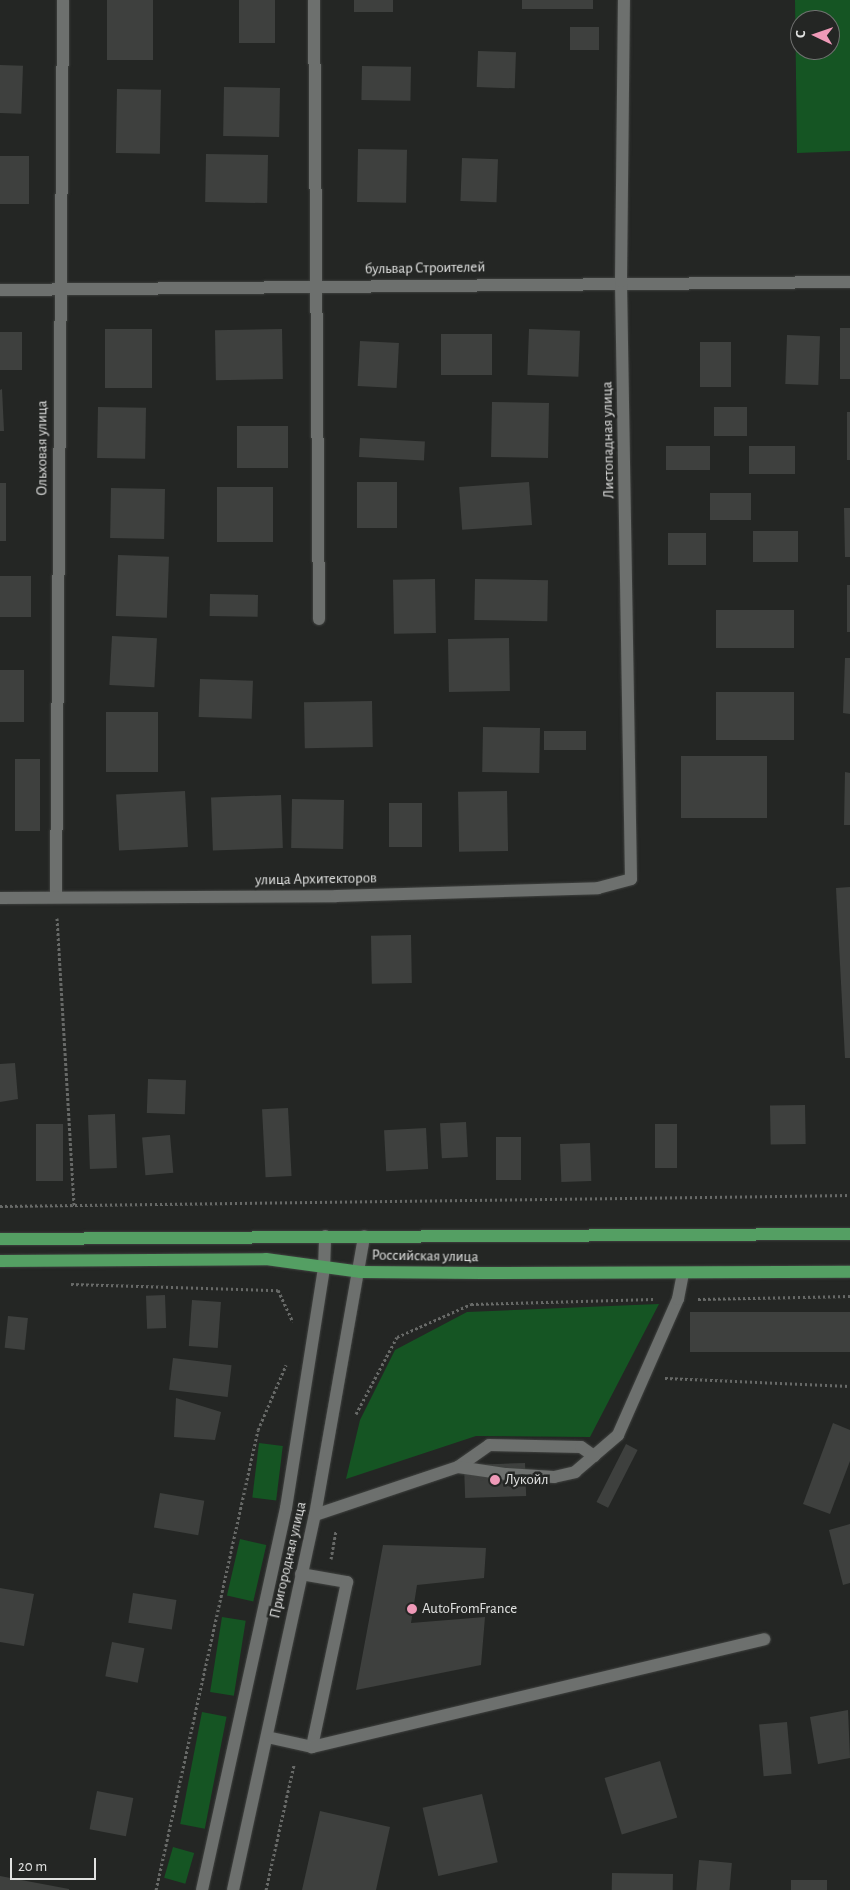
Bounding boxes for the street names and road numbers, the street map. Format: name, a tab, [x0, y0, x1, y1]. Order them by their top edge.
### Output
street label: бульвар Строителей	[365, 258, 485, 278]
street label: Листопадная улица	[598, 381, 618, 499]
street label: Ольховая улица	[33, 400, 51, 496]
street label: улица Архитекторов	[255, 869, 377, 889]
street label: Российская улица	[371, 1246, 479, 1266]
street label: Пригородная улица	[266, 1500, 310, 1620]

